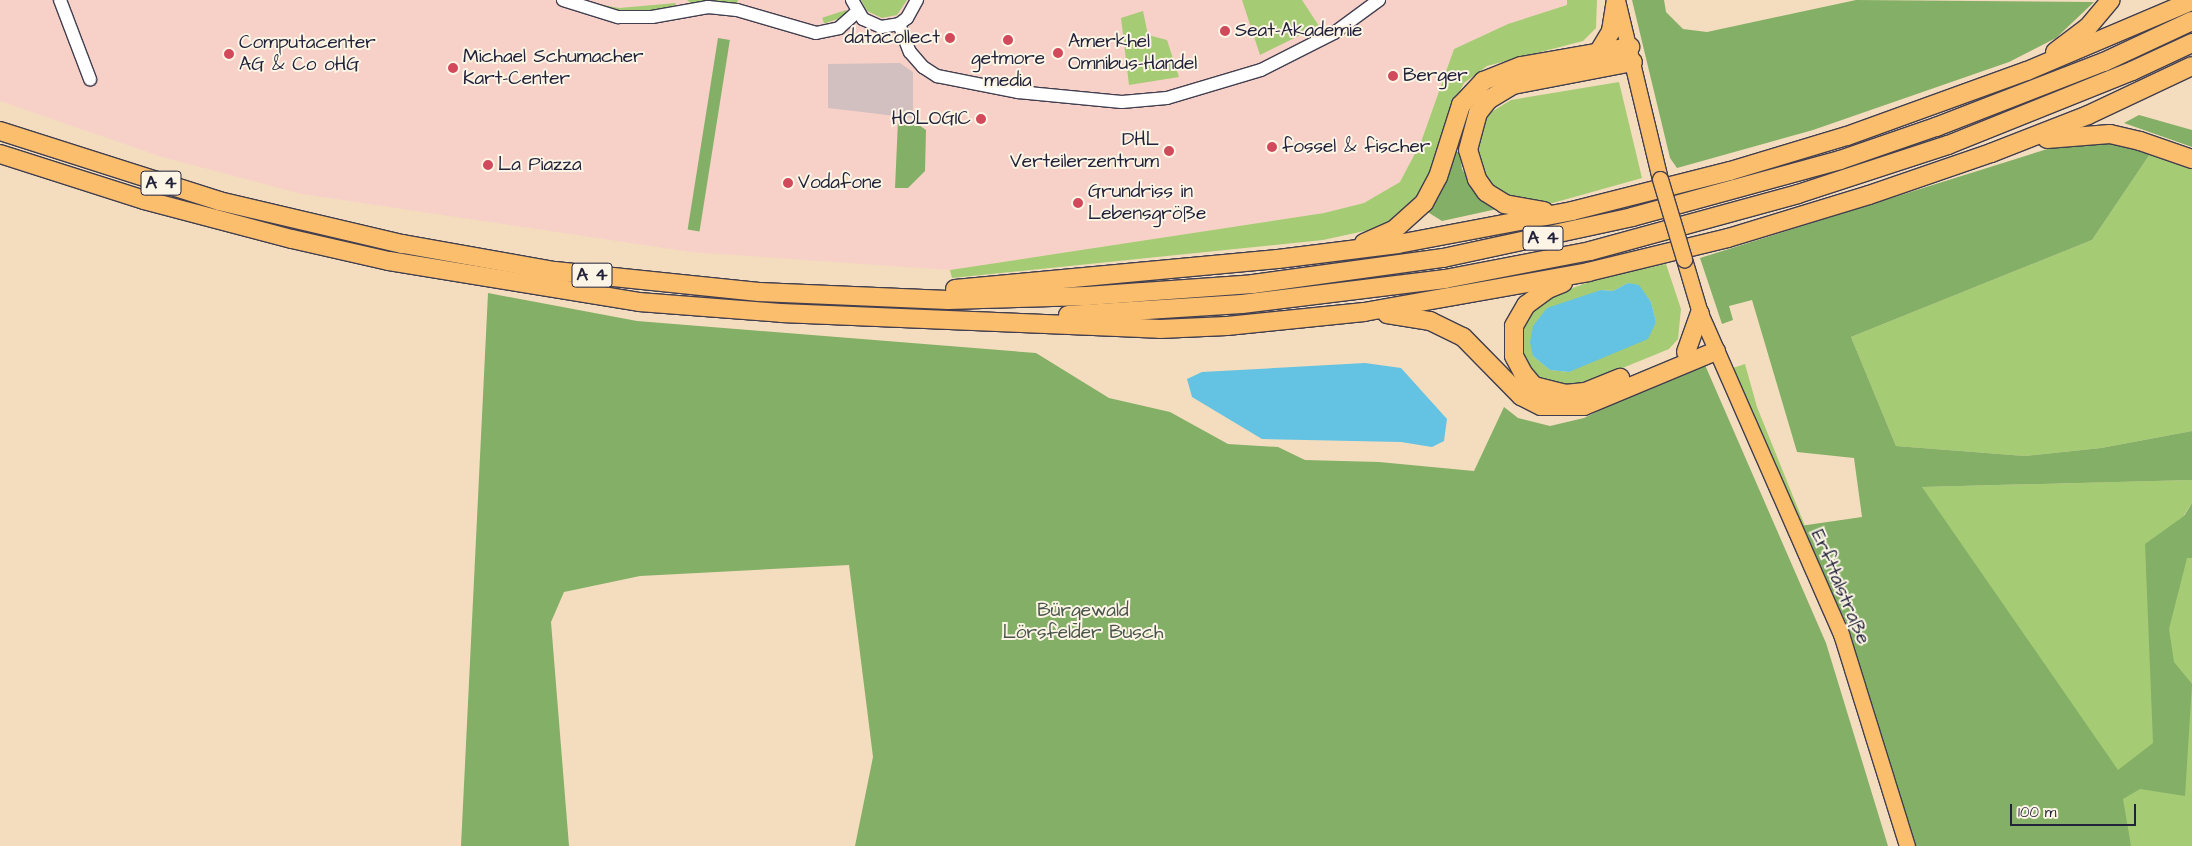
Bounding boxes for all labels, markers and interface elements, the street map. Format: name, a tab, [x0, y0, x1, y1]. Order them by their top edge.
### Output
place label: Seat-Akademie	[1235, 20, 1362, 42]
marker: Seat-Akademie	[1219, 25, 1231, 37]
place label: datacollect	[845, 27, 940, 49]
place label: Amerkhel Omnibus-Handel	[1068, 31, 1197, 75]
place label: Computacenter AG & Co oHG	[239, 32, 376, 76]
marker: datacollect	[944, 32, 956, 44]
marker: getmore media	[1002, 34, 1014, 46]
place label: Michael Schumacher Kart-Center	[463, 46, 644, 90]
marker: Amerkhel Omnibus-Handel	[1052, 47, 1064, 59]
marker: Computacenter AG & Co oHG	[223, 48, 235, 60]
place label: getmore media	[971, 48, 1045, 92]
marker: Michael Schumacher Kart-Center	[447, 62, 459, 74]
place label: Berger	[1403, 65, 1468, 87]
marker: Berger	[1387, 70, 1399, 82]
place label: HOLOGIC	[891, 108, 971, 130]
marker: HOLOGIC	[975, 113, 987, 125]
place label: DHL Verteilerzentrum	[1010, 129, 1159, 173]
place label: fossel & fischer	[1282, 136, 1430, 158]
marker: fossel & fischer	[1266, 141, 1278, 153]
marker: DHL Verteilerzentrum	[1163, 145, 1175, 157]
place label: La Piazza	[498, 154, 582, 176]
marker: La Piazza	[482, 159, 494, 171]
road number: A 4	[140, 168, 182, 198]
place label: Vodafone	[798, 172, 882, 194]
marker: Vodafone	[782, 177, 794, 189]
place label: Grundriss in Lebensgröße	[1088, 181, 1206, 225]
marker: Grundriss in Lebensgröße	[1072, 197, 1084, 209]
road number: A 4	[1522, 222, 1564, 254]
road number: A 4	[571, 260, 613, 290]
street label: Erfttalstraße	[1806, 526, 1874, 648]
park label: Bürgewald Lörsfelder Busch	[1003, 600, 1163, 644]
scale bar	[2012, 794, 2138, 826]
text: 100 m	[2018, 802, 2057, 823]

